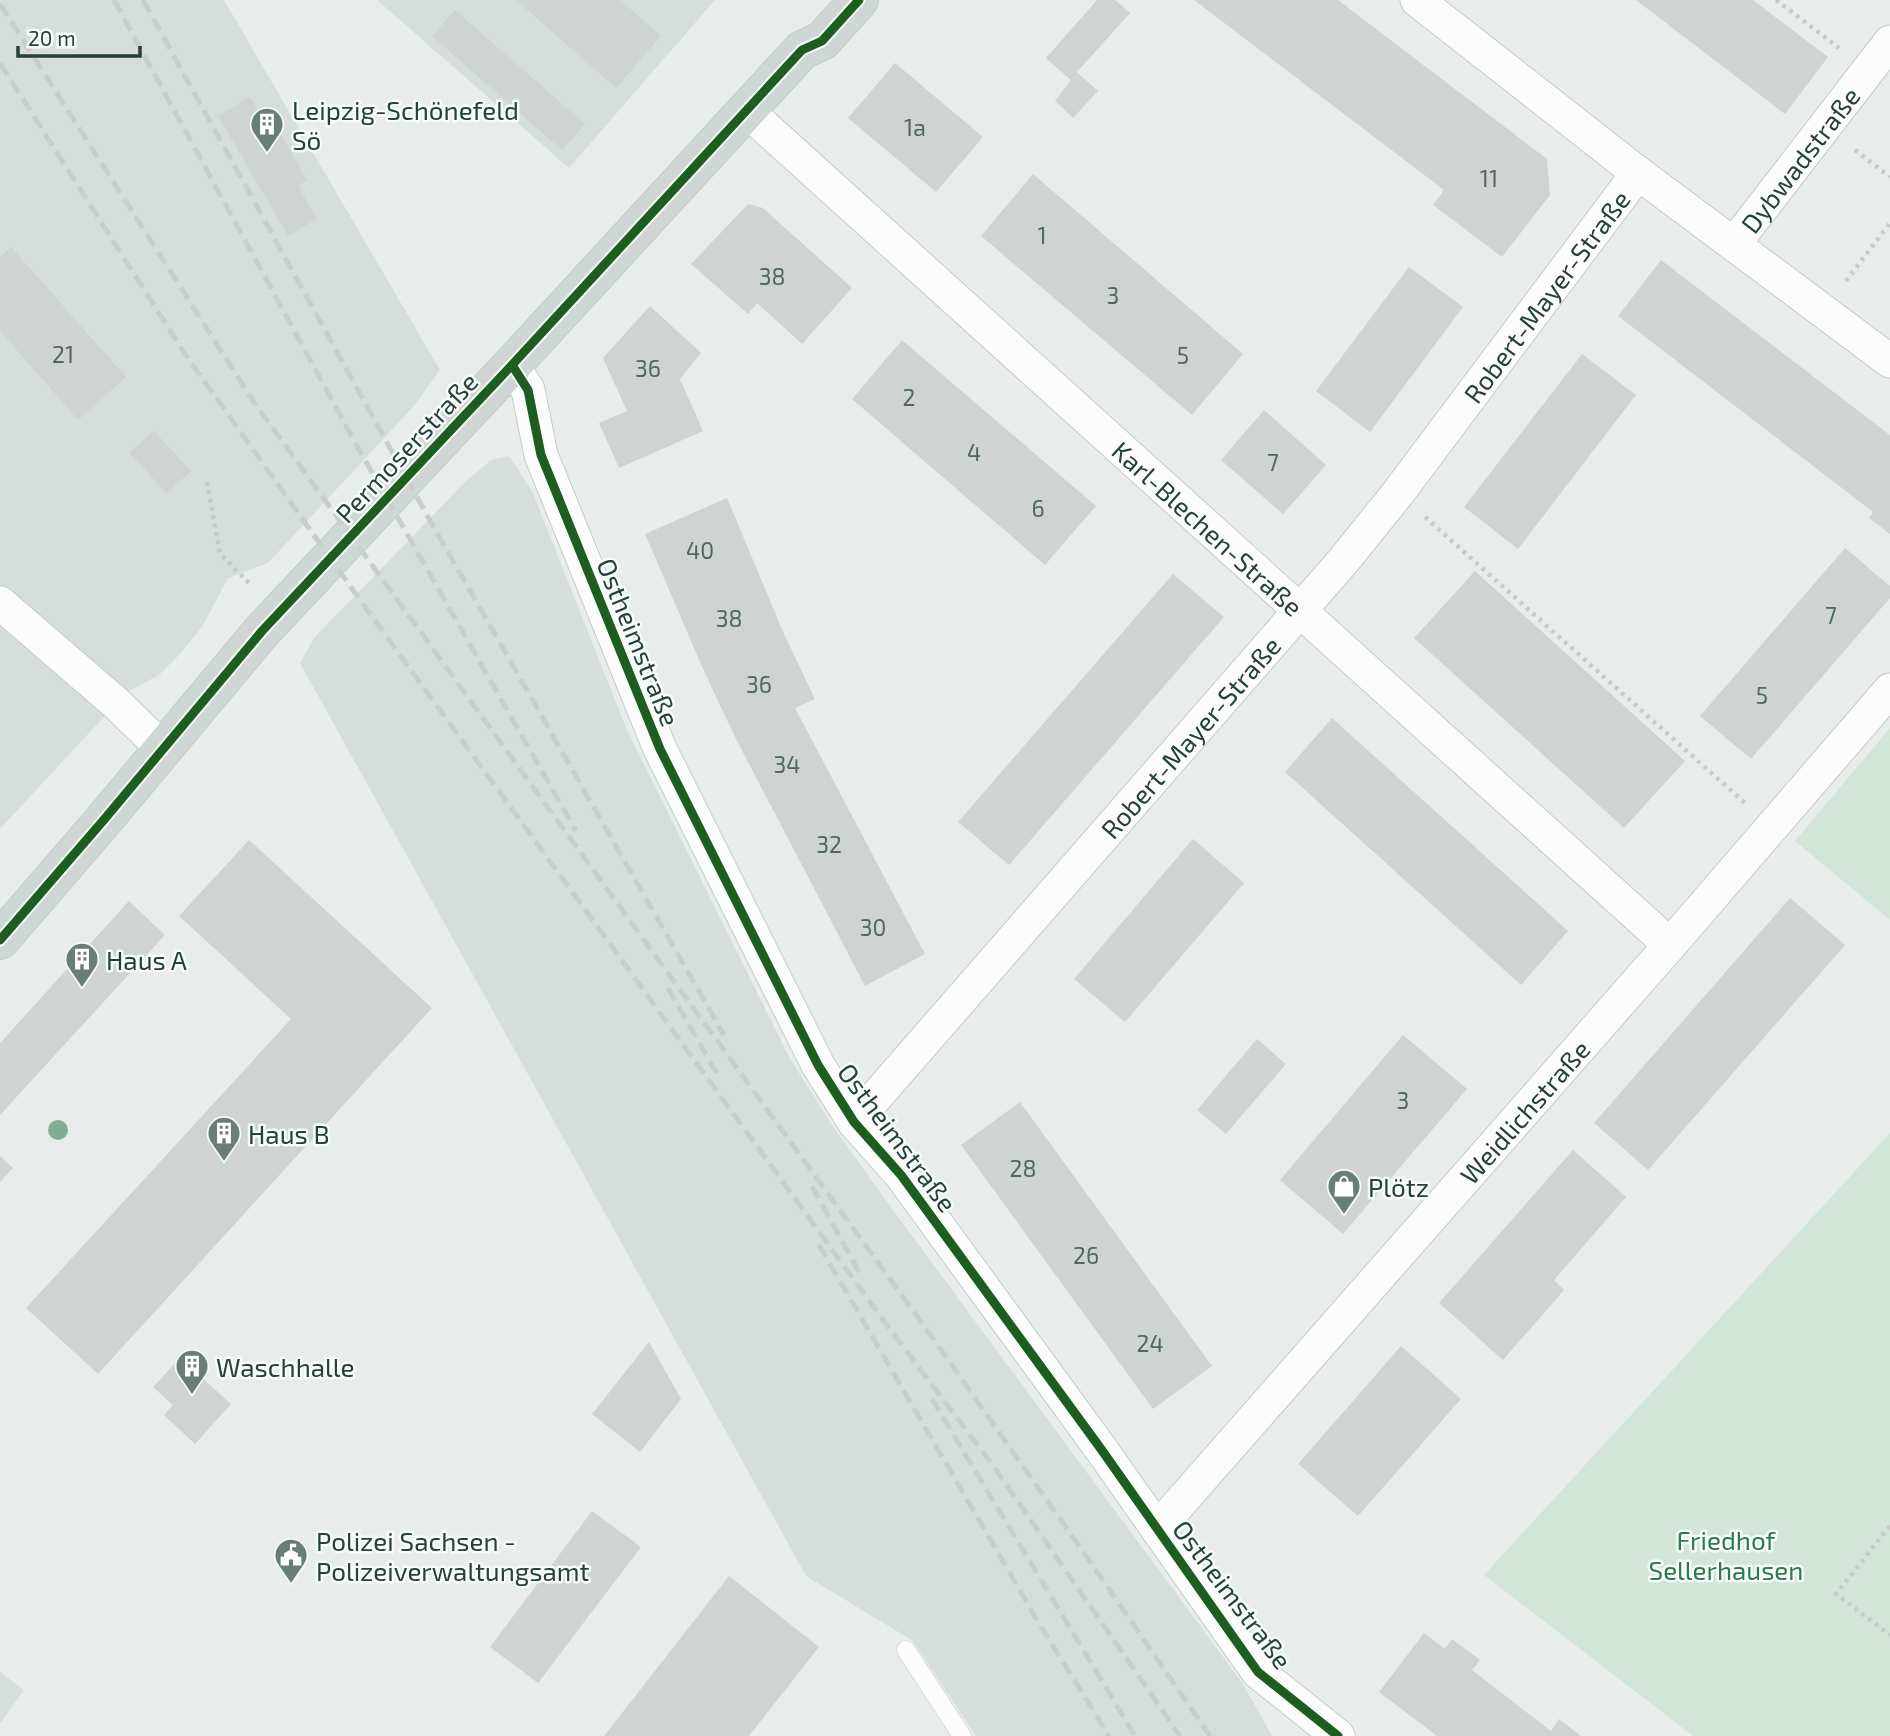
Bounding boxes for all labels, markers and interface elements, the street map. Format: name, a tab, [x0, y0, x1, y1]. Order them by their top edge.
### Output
scale bar	[18, 14, 140, 58]
text: 20 m	[28, 25, 76, 50]
street label: Dybwadstraße	[1733, 80, 1865, 238]
place label: Leipzig-Schönefeld Sö	[292, 94, 519, 155]
building icon: Leipzig-Schönefeld Sö	[248, 105, 286, 154]
house number: 1a	[904, 113, 926, 141]
house number: 11	[1480, 164, 1498, 192]
street label: Robert-Mayer-Straße	[1456, 184, 1635, 408]
house number: 1	[1037, 221, 1047, 249]
house number: 38	[759, 262, 785, 290]
house number: 3	[1107, 281, 1119, 309]
house number: 21	[52, 340, 74, 368]
house number: 5	[1177, 341, 1189, 369]
house number: 36	[635, 354, 661, 382]
street label: Permoserstraße	[328, 365, 484, 529]
house number: 2	[903, 383, 915, 411]
street label: Karl-Blechen-Straße	[1107, 434, 1310, 622]
house number: 4	[967, 438, 981, 466]
house number: 7	[1267, 448, 1279, 476]
house number: 6	[1031, 494, 1045, 522]
house number: 40	[686, 536, 714, 564]
street label: Ostheimstraße	[591, 554, 687, 730]
house number: 7	[1825, 601, 1837, 629]
house number: 38	[716, 604, 742, 632]
street label: Robert-Mayer-Straße	[1094, 630, 1286, 844]
house number: 36	[746, 670, 772, 698]
house number: 5	[1756, 681, 1768, 709]
house number: 34	[774, 750, 800, 778]
house number: 32	[816, 830, 842, 858]
house number: 30	[860, 913, 886, 941]
building icon: Haus A	[63, 940, 101, 989]
place label: Haus A	[106, 944, 187, 975]
street label: Weidlichstraße	[1453, 1033, 1595, 1189]
street label: Ostheimstraße	[832, 1057, 964, 1217]
house number: 3	[1397, 1086, 1409, 1114]
building icon: Haus B	[205, 1114, 243, 1163]
place label: Haus B	[248, 1118, 330, 1149]
house number: 28	[1010, 1154, 1036, 1182]
shop icon: Plötz	[1325, 1167, 1363, 1216]
place label: Plötz	[1368, 1171, 1429, 1202]
house number: 26	[1073, 1241, 1099, 1269]
house number: 24	[1136, 1329, 1164, 1357]
building icon: Waschhalle	[173, 1347, 211, 1396]
place label: Waschhalle	[216, 1351, 354, 1382]
street label: Ostheimstraße	[1167, 1514, 1299, 1674]
park label: Friedhof Sellerhausen	[1649, 1524, 1803, 1585]
place label: Polizei Sachsen - Polizeiverwaltungsamt	[316, 1525, 590, 1586]
public building icon: Polizei Sachsen - Polizeiverwaltungsamt	[272, 1536, 310, 1585]

